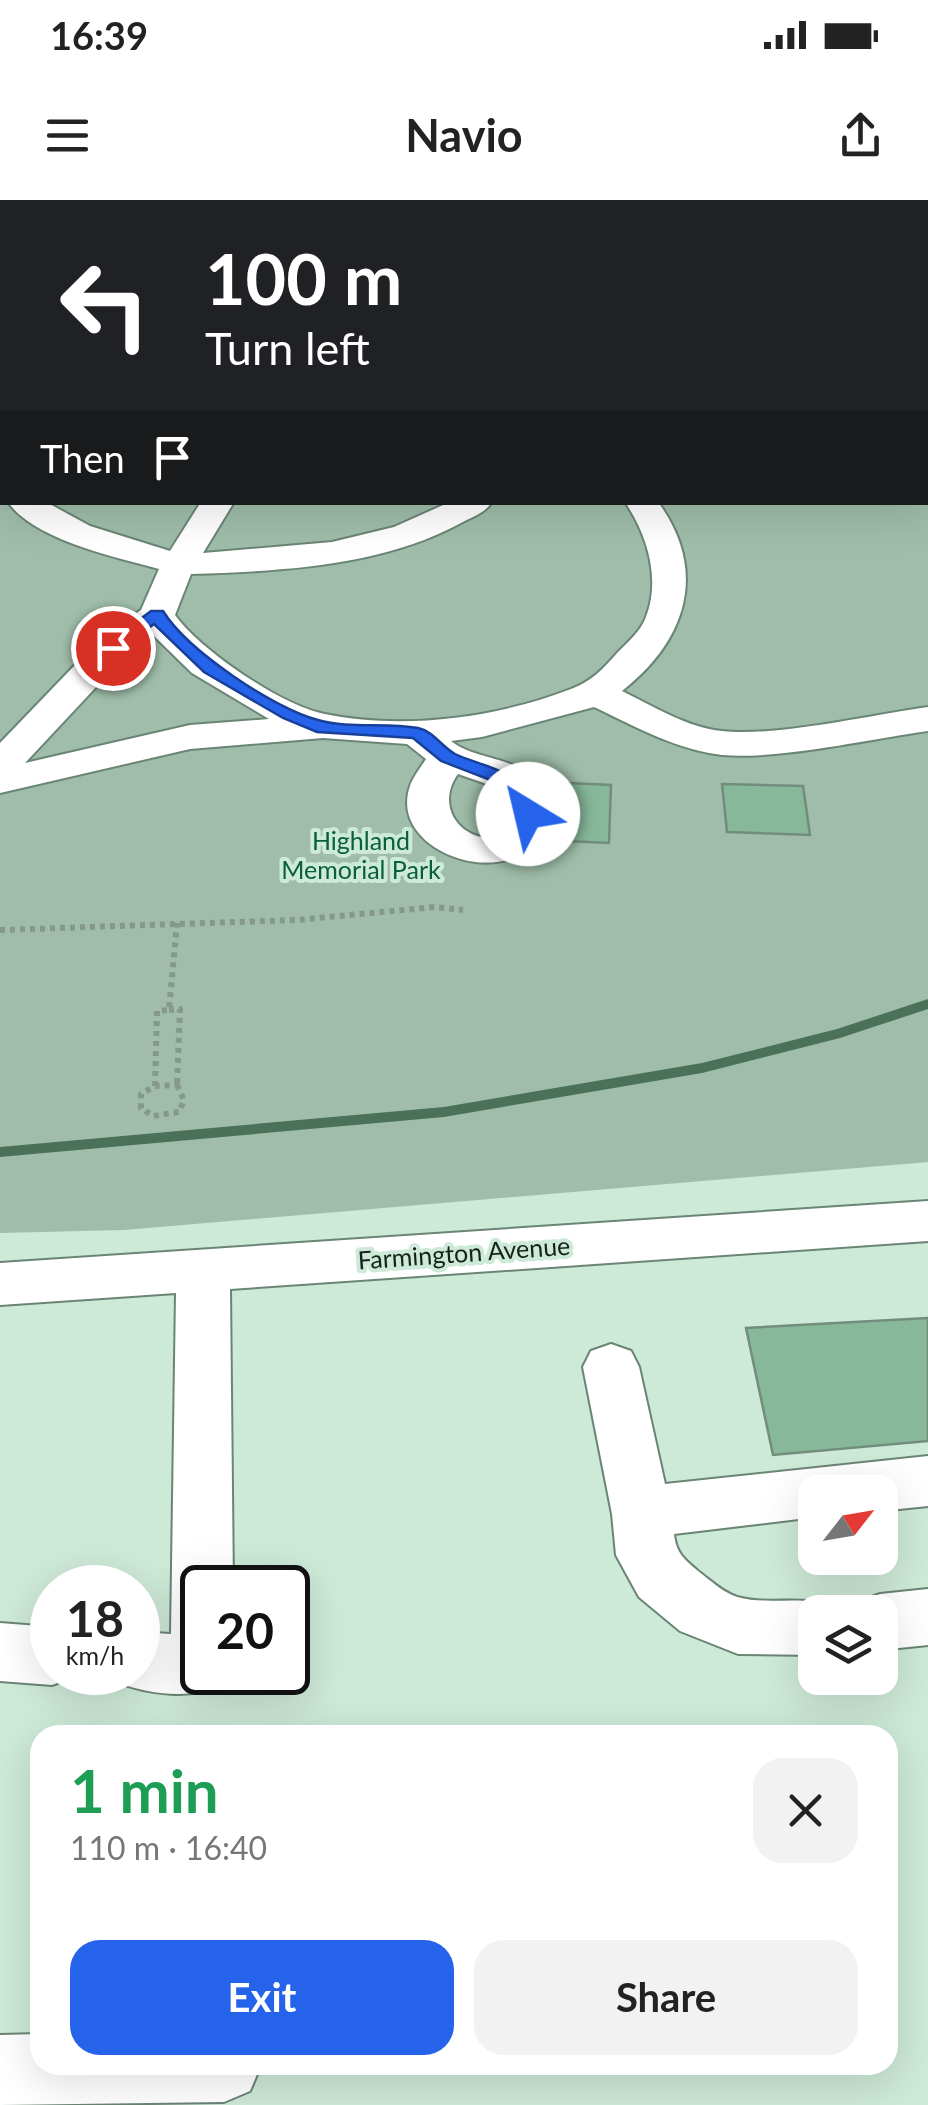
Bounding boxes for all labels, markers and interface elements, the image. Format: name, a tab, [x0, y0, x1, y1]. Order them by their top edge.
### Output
text: 16:39	[50, 12, 148, 58]
icon: menu	[40, 108, 95, 163]
text: Navio	[405, 108, 523, 162]
icon: share	[833, 108, 888, 163]
text: 100 m	[205, 236, 402, 320]
icon: left	[40, 240, 170, 370]
text: Turn left	[205, 321, 370, 375]
icon: arrive	[145, 430, 200, 485]
text: Then	[40, 435, 125, 481]
pin	[71, 606, 156, 691]
icon: arrive	[86, 621, 141, 676]
position arrow	[476, 762, 580, 866]
park label: Highland Memorial Park	[281, 825, 441, 884]
street label: Farmington Avenue	[357, 1230, 571, 1274]
north arrow	[798, 1475, 898, 1575]
map controls	[798, 1475, 898, 1695]
speed limit sign: 20	[180, 1565, 310, 1695]
text: 18	[66, 1588, 124, 1648]
button: layers	[798, 1595, 898, 1695]
text: km/h	[66, 1640, 124, 1670]
text: 1 min	[70, 1754, 219, 1826]
button: close	[753, 1758, 858, 1863]
text: 110 m · 16:40	[70, 1828, 267, 1867]
button: Exit	[70, 1940, 454, 2055]
button: Share	[474, 1940, 858, 2055]

